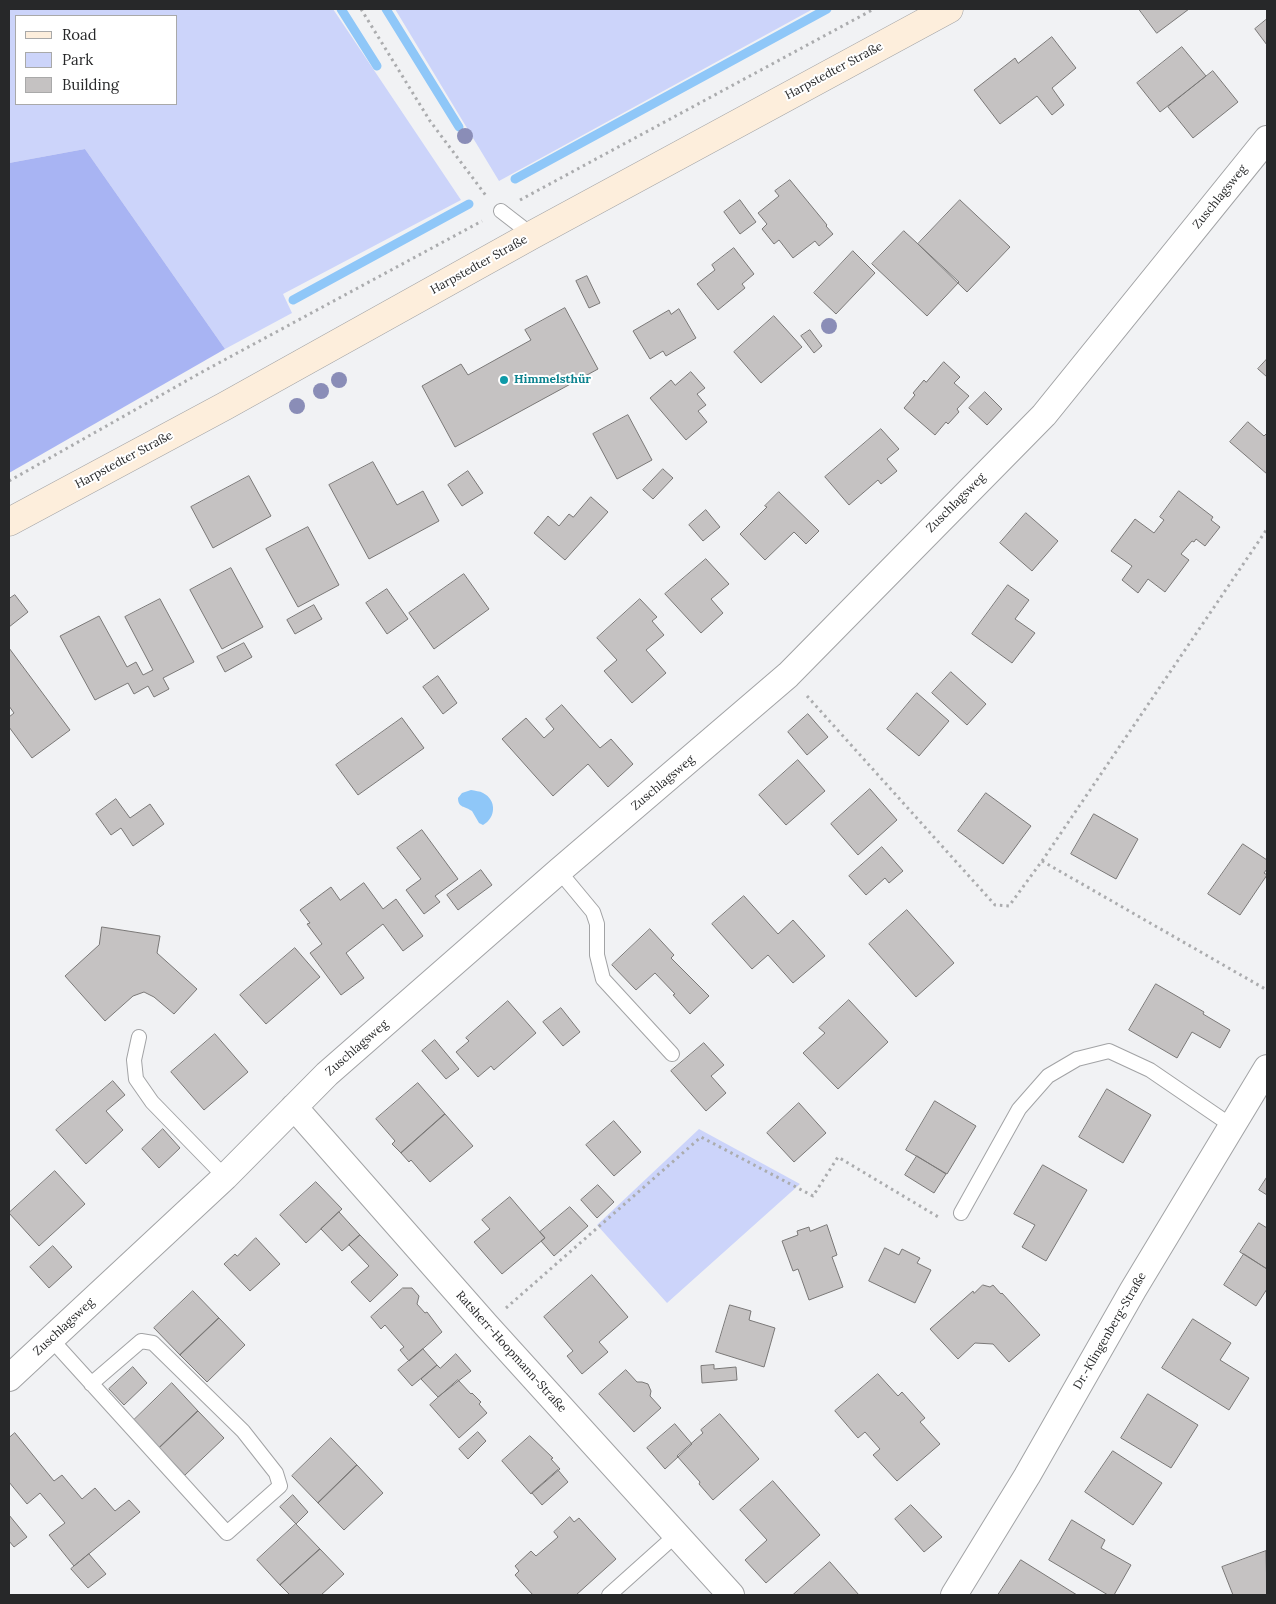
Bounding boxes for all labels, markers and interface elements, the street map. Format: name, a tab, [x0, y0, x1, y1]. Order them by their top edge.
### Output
legend	[15, 15, 178, 105]
text: Road	[62, 25, 97, 44]
street label: Harpstedter Straße	[783, 39, 885, 103]
text: Park	[62, 50, 93, 69]
text: Building	[62, 75, 119, 94]
street label: Zuschlagsweg	[1190, 162, 1250, 232]
street label: Harpstedter Straße	[428, 232, 530, 298]
place label: Himmelsthür	[514, 373, 591, 387]
marker: Himmelsthür	[498, 374, 510, 386]
street label: Harpstedter Straße	[73, 428, 175, 492]
street label: Zuschlagsweg	[923, 470, 989, 536]
street label: Zuschlagsweg	[629, 752, 697, 814]
street label: Zuschlagsweg	[323, 1017, 391, 1079]
street label: Dr.-Klingenberg-Straße	[1070, 1270, 1150, 1392]
street label: Ratsherr-Hoopmann-Straße	[453, 1288, 569, 1416]
street label: Zuschlagsweg	[31, 1295, 97, 1359]

